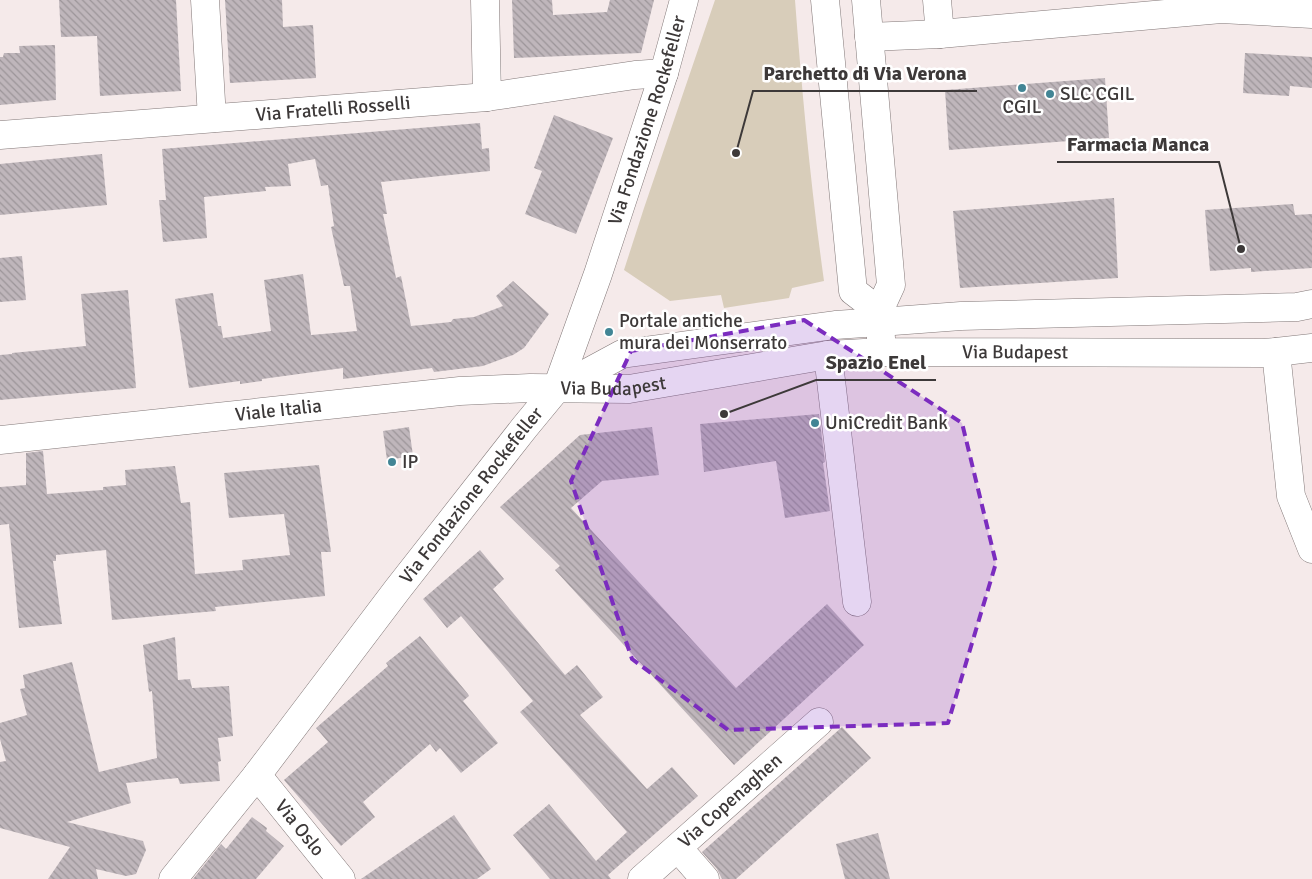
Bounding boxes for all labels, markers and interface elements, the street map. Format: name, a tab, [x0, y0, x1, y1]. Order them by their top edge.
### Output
street label: Via Fondazione Rockefeller	[603, 13, 691, 228]
callout: Parchetto di Via Verona	[753, 56, 977, 91]
text: Parchetto di Via Verona	[763, 61, 967, 86]
marker: CGIL	[1016, 82, 1028, 94]
place label: SLC CGIL	[1060, 82, 1135, 106]
marker: SLC CGIL	[1044, 88, 1056, 100]
street label: Via Fratelli Rosselli	[255, 91, 411, 127]
place label: CGIL	[1003, 95, 1042, 119]
callout: Farmacia Manca	[1057, 127, 1219, 162]
text: Farmacia Manca	[1067, 132, 1209, 157]
place label: Portale antiche mura dei Monserrato	[619, 309, 787, 355]
marker: Portale antiche mura dei Monserrato	[603, 326, 615, 338]
street label: Via Budapest	[962, 340, 1069, 364]
callout: Spazio Enel	[816, 345, 936, 380]
text: Spazio Enel	[826, 350, 926, 375]
street label: Via Budapest	[560, 371, 668, 401]
street label: Viale Italia	[234, 394, 323, 427]
street label: Via Fondazione Rockefeller	[394, 402, 548, 589]
place label: UniCredit Bank	[825, 411, 948, 435]
marker: UniCredit Bank	[809, 417, 821, 429]
place label: IP	[402, 450, 419, 474]
marker: IP	[386, 456, 398, 468]
street label: Via Copenaghen	[673, 748, 787, 853]
street label: Via Oslo	[270, 795, 330, 861]

